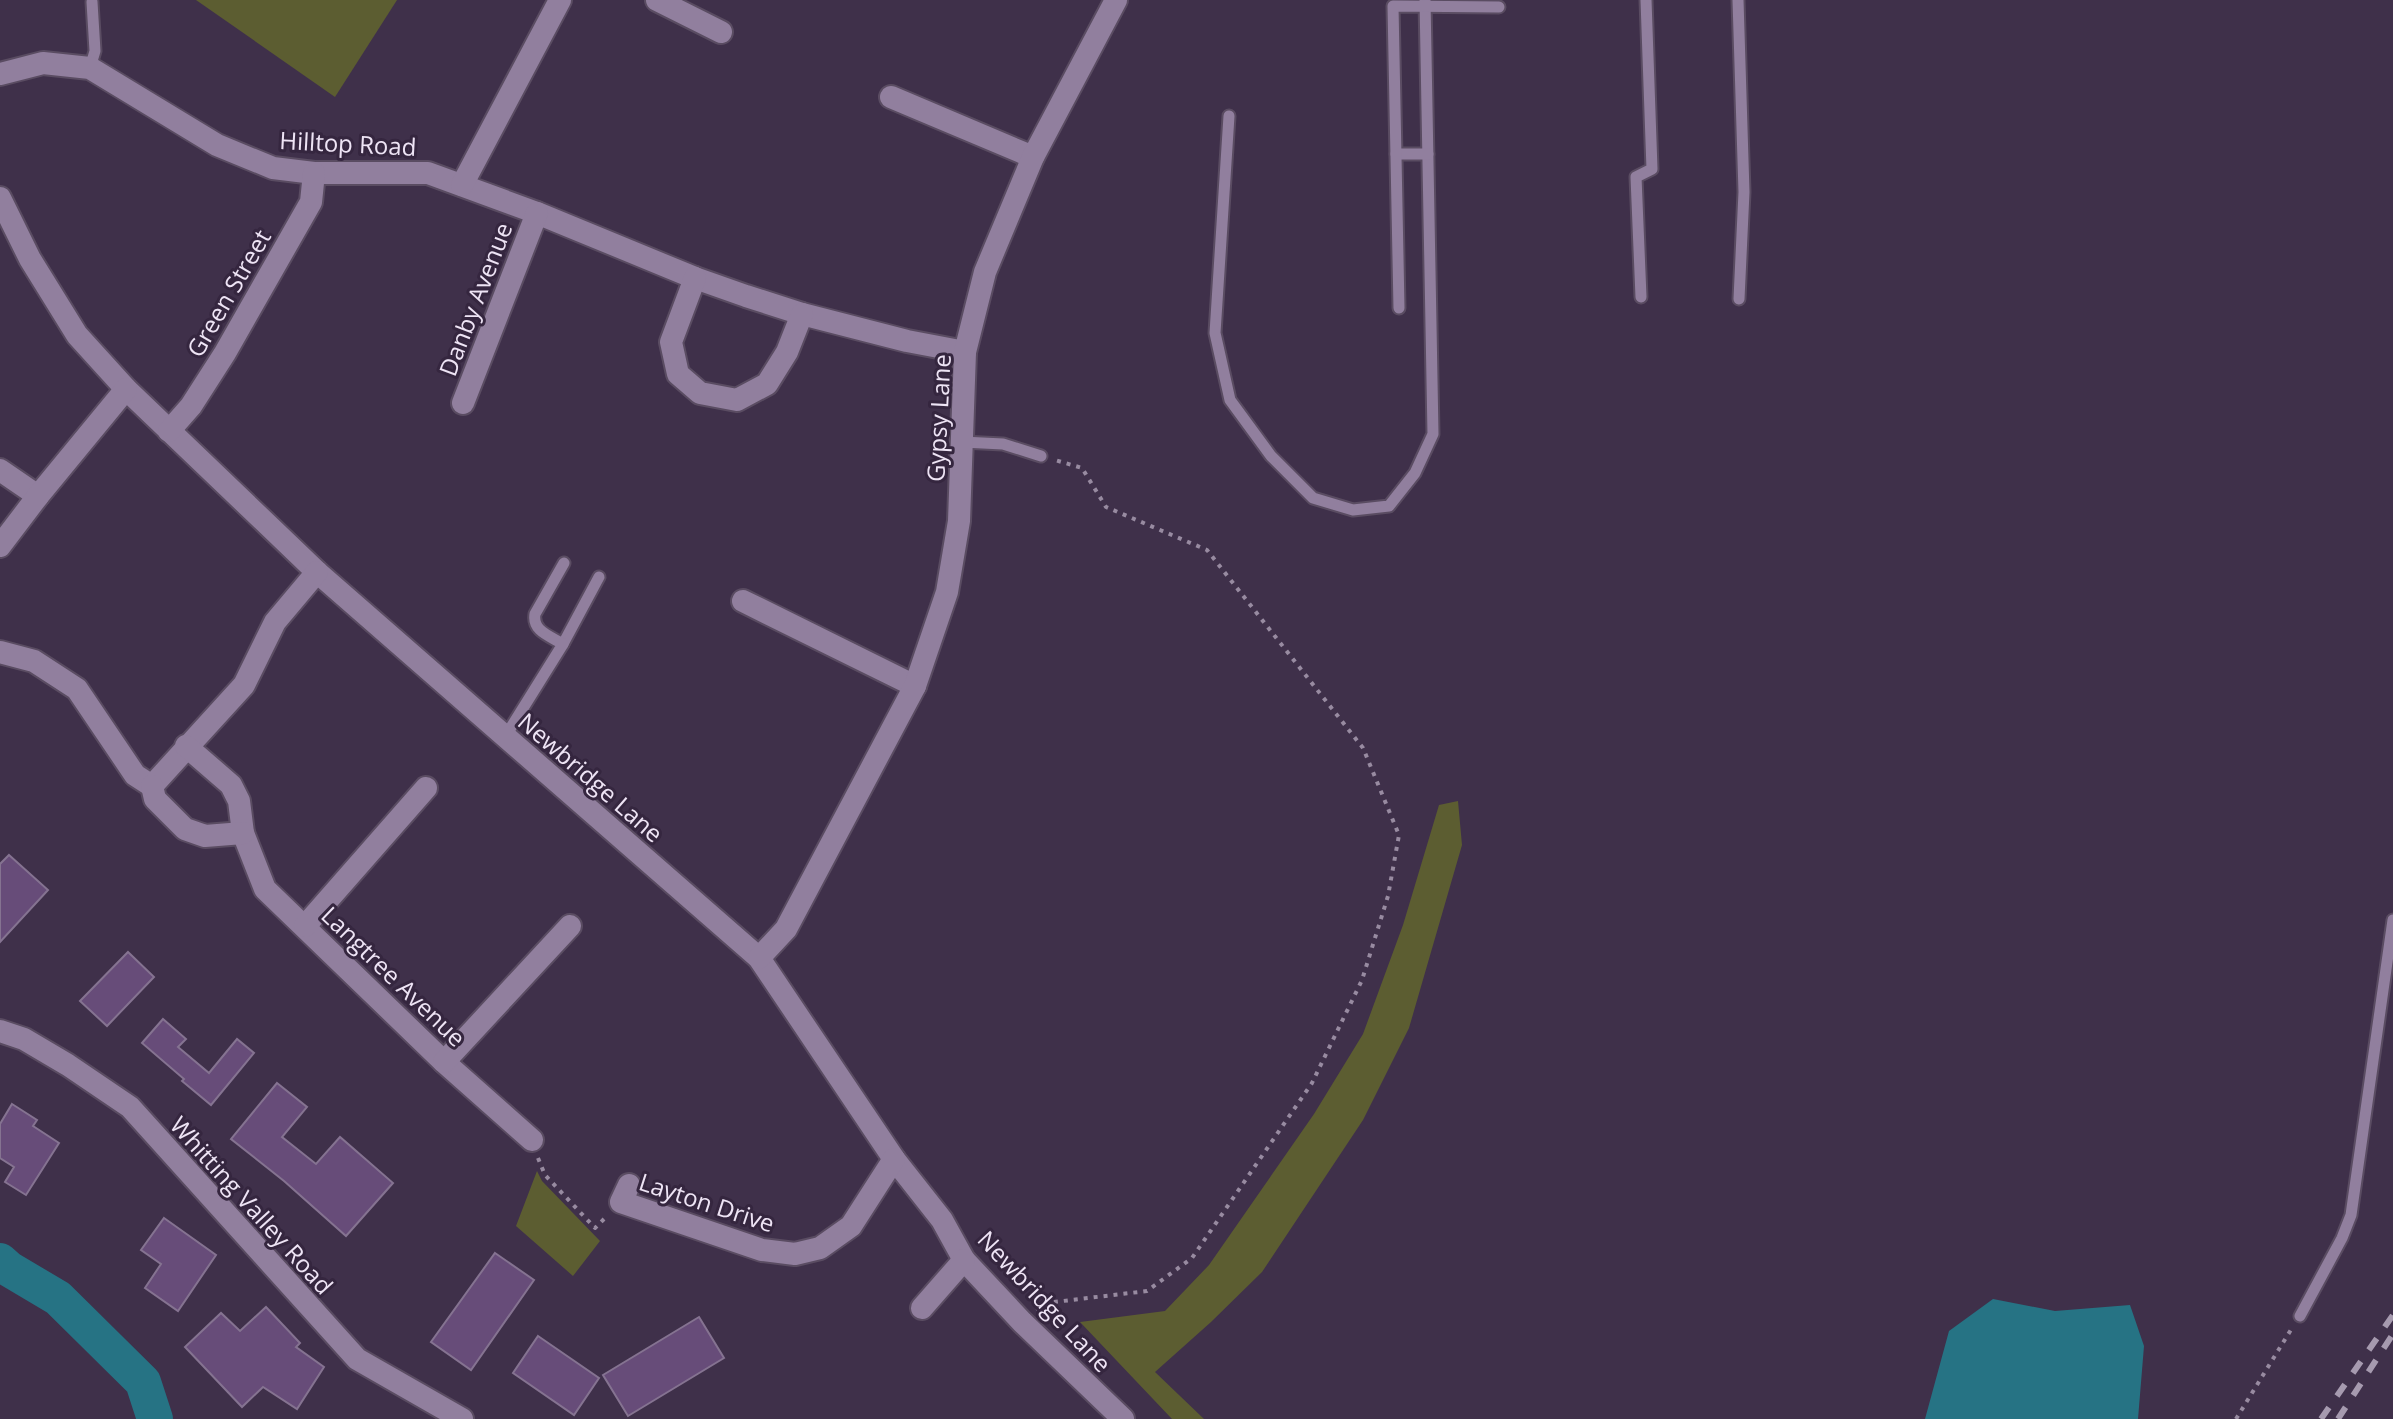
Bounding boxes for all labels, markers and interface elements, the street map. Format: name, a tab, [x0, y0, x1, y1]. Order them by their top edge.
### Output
street label: Hilltop Road	[279, 123, 417, 163]
street label: Danby Avenue	[431, 217, 519, 381]
street label: Green Street	[178, 223, 278, 363]
street label: Gypsy Lane	[918, 353, 958, 483]
street label: Newbridge Lane	[511, 705, 671, 849]
street label: Langtree Avenue	[315, 899, 473, 1053]
street label: Whitting Valley Road	[163, 1109, 341, 1301]
street label: Layton Drive	[635, 1165, 779, 1239]
street label: Newbridge Lane	[971, 1223, 1119, 1379]

